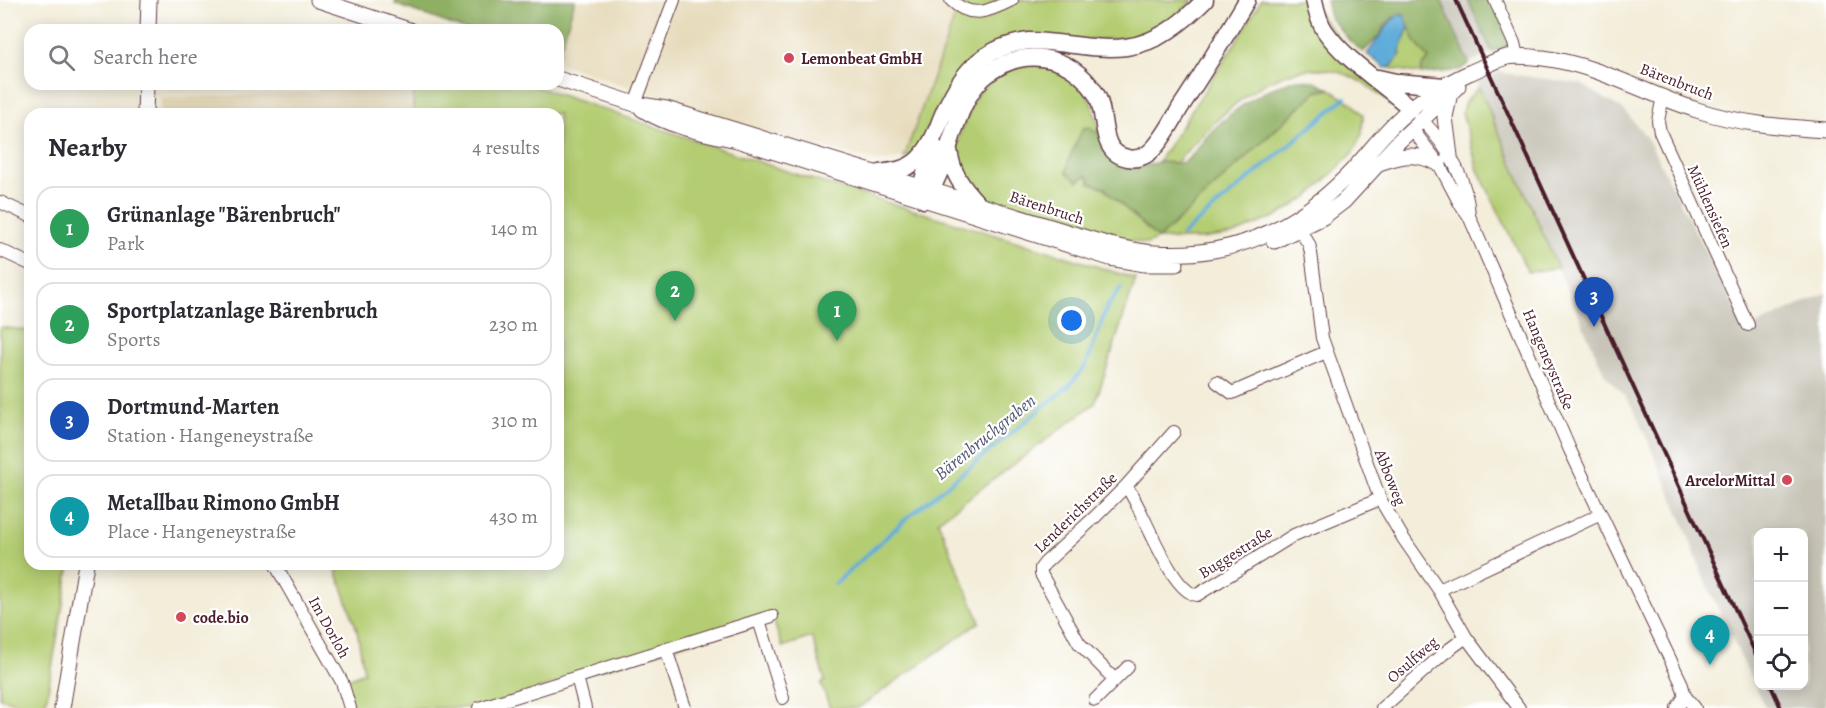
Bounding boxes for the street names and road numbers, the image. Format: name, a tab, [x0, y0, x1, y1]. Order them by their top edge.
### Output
street label: Bärenbruch	[1637, 58, 1717, 106]
street label: Mühlensiefen	[1682, 161, 1738, 252]
street label: Bärenbruch	[1007, 186, 1087, 230]
street label: Hangeneystraße	[1517, 305, 1579, 413]
street label: Abboweg	[1368, 445, 1411, 509]
street label: Lenderichstraße	[1029, 467, 1122, 558]
street label: Buggestraße	[1194, 521, 1277, 584]
street label: Im Dorloh	[303, 592, 355, 663]
street label: Osulfweg	[1382, 631, 1443, 688]

